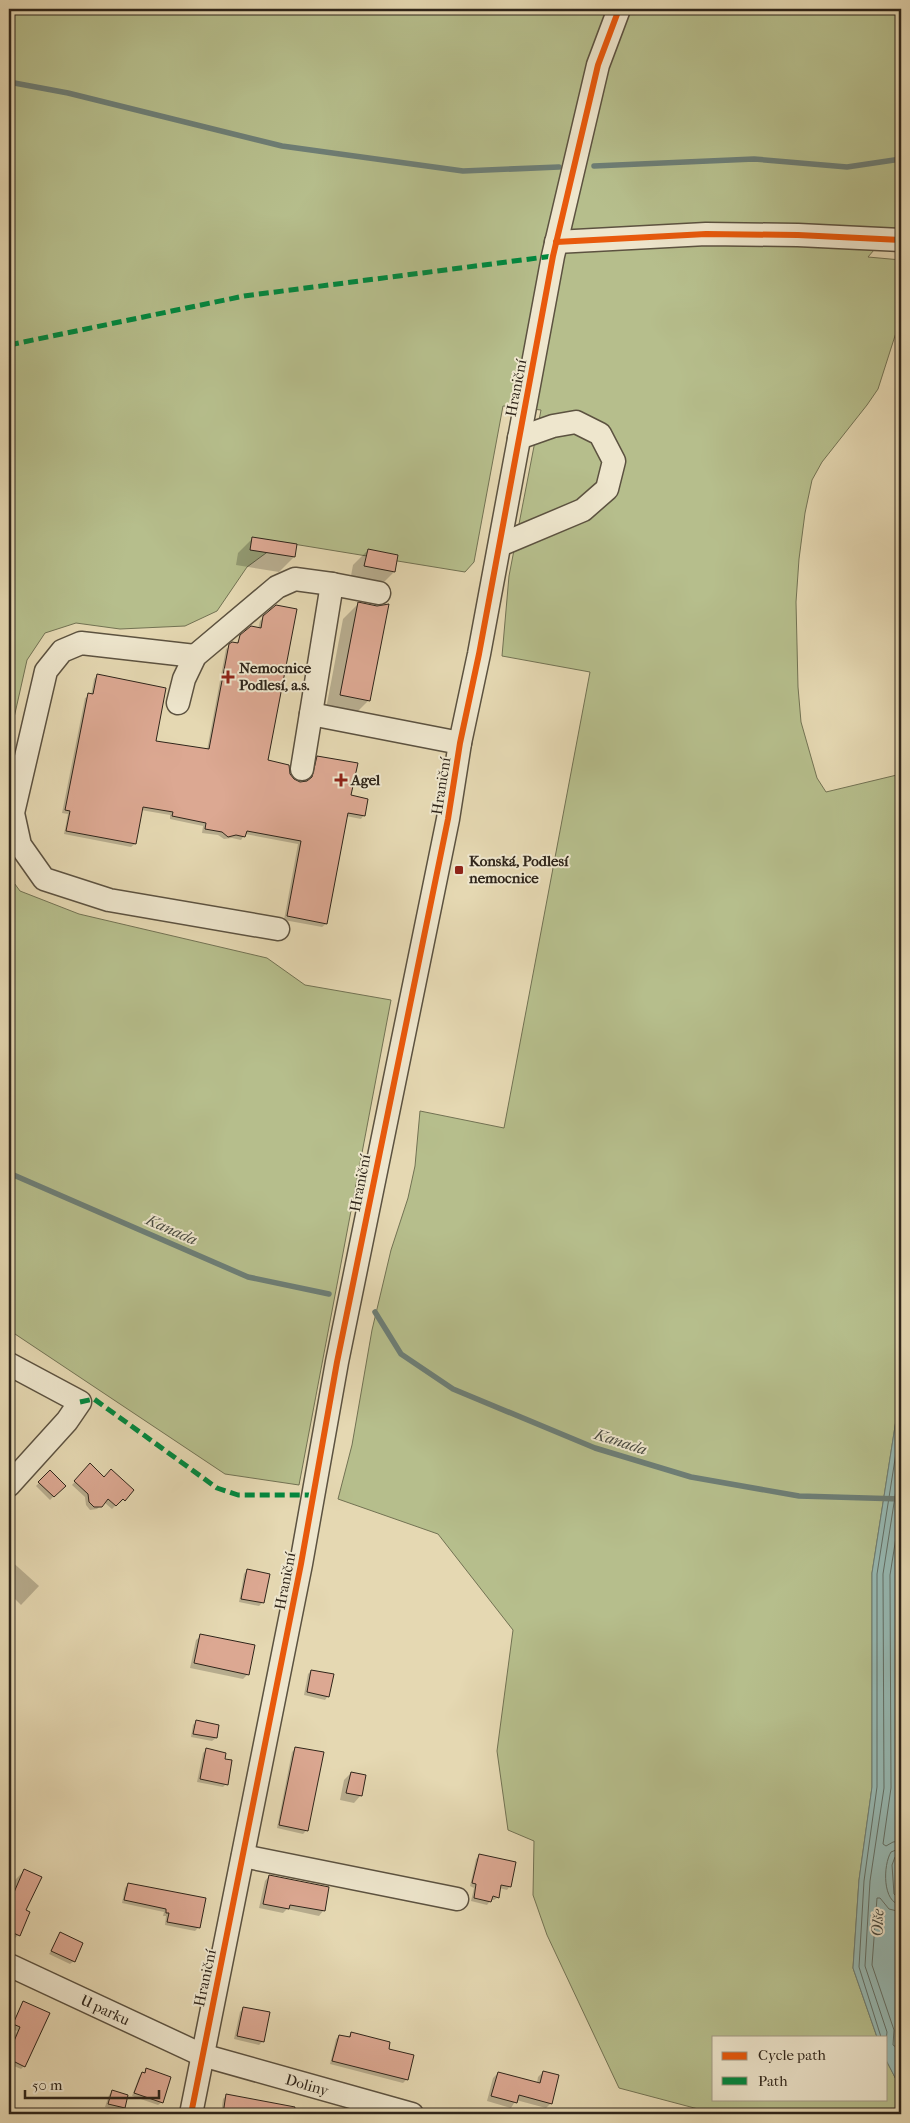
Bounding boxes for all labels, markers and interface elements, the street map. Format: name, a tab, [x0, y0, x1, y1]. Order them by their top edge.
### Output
street label: Hraniční	[502, 357, 530, 418]
place label: Nemocnice Podlesí, a.s.	[239, 659, 312, 694]
marker: Nemocnice Podlesí, a.s.	[221, 670, 235, 684]
street label: Hraniční	[428, 755, 455, 816]
place label: Agel	[350, 771, 381, 789]
marker: Agel	[335, 774, 347, 786]
place label: Konská, Podlesí nemocnice	[468, 852, 569, 887]
marker: Konská, Podlesí nemocnice	[453, 864, 465, 876]
street label: Hraniční	[346, 1152, 374, 1213]
water label: Kanada	[142, 1209, 200, 1249]
water label: Kanada	[591, 1424, 649, 1459]
street label: Hraniční	[271, 1550, 299, 1611]
water label: Olše	[868, 1909, 887, 1937]
street label: Hraniční	[190, 1947, 220, 2008]
street label: U parku	[77, 1991, 133, 2029]
legend	[712, 2036, 888, 2100]
text: Cycle path	[758, 2046, 826, 2064]
scale bar	[25, 2068, 159, 2100]
street label: Doliny	[283, 2070, 331, 2100]
text: Path	[758, 2072, 788, 2090]
text: 50 m	[32, 2076, 63, 2094]

